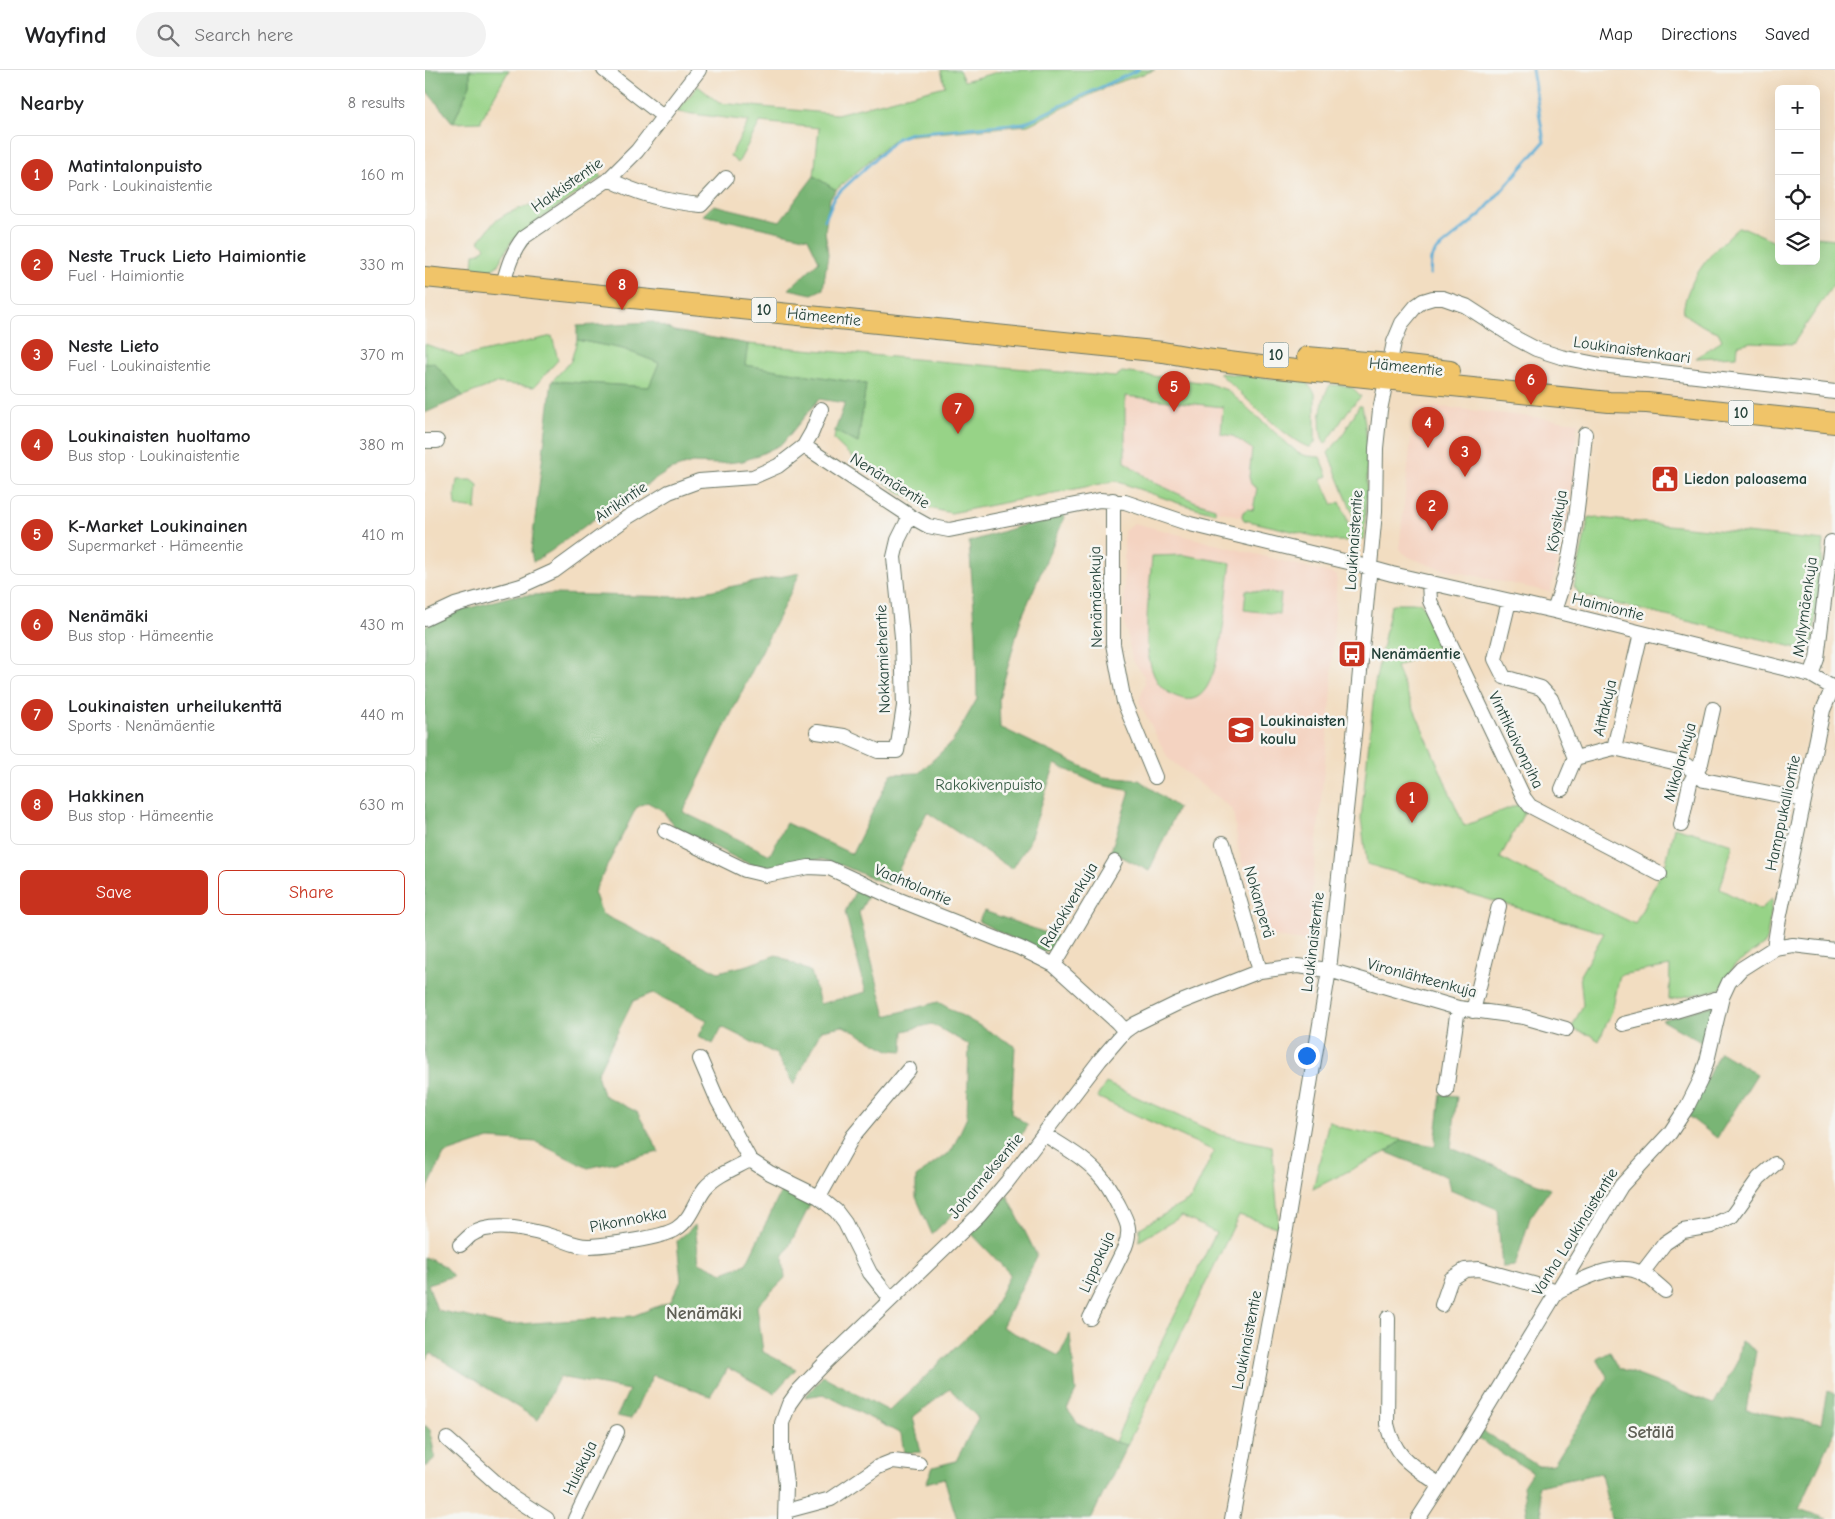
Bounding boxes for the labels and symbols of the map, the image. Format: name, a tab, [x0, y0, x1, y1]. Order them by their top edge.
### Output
street label: Hakkistentie	[528, 154, 606, 216]
pin: 8	[606, 269, 638, 310]
road number: 10	[751, 298, 777, 322]
street label: Hämeentie	[786, 304, 862, 330]
street label: Loukinaistenkaari	[1572, 333, 1692, 367]
road number: 10	[1263, 342, 1289, 368]
street label: Hämeentie	[1368, 354, 1444, 380]
pin: 6	[1515, 364, 1547, 405]
pin: 5	[1158, 371, 1190, 412]
pin: 7	[942, 393, 974, 434]
road number: 10	[1729, 400, 1753, 426]
pin: 4	[1412, 407, 1444, 448]
pin: 3	[1449, 436, 1481, 477]
street label: Nenämäentie	[847, 449, 933, 513]
public building icon: Liedon paloasema	[1650, 464, 1680, 494]
place label: Liedon paloasema	[1684, 470, 1807, 488]
street label: Airikintie	[591, 478, 651, 526]
street label: Loukinaistentie	[1342, 489, 1366, 591]
street label: Köysikuja	[1543, 489, 1571, 553]
pin: 2	[1416, 490, 1448, 531]
street label: Nenämäenkuja	[1086, 546, 1106, 648]
street label: Myllymäenkuja	[1789, 556, 1821, 658]
street label: Haimiontie	[1570, 589, 1646, 625]
street label: Nokkamiehentie	[872, 604, 894, 714]
bus stop icon: Nenämäentie	[1337, 639, 1367, 669]
place label: Nenämäentie	[1371, 645, 1461, 663]
street label: Aittakuja	[1590, 678, 1620, 738]
street label: Vinttikaivonpiha	[1485, 689, 1547, 791]
place label: Loukinaisten koulu	[1260, 712, 1345, 748]
school or university icon: Loukinaisten koulu	[1226, 715, 1256, 745]
street label: Mikolankuja	[1660, 720, 1700, 804]
street label: Hamppukalliontie	[1762, 753, 1804, 873]
park label: Rakokivenpuisto	[935, 776, 1043, 794]
pin: 1	[1396, 782, 1428, 823]
street label: Rakokivenkuja	[1037, 859, 1101, 951]
street label: Vaahtolantie	[872, 861, 954, 909]
street label: Nokanperä	[1240, 864, 1278, 940]
street label: Loukinaistentie	[1298, 891, 1328, 993]
street label: Vironlähteenkuja	[1365, 955, 1479, 1001]
your location	[1294, 1043, 1320, 1069]
street label: Johanneksentie	[945, 1130, 1027, 1222]
street label: Vanha Loukinaistentie	[1528, 1165, 1622, 1299]
street label: Pikonnokka	[588, 1204, 668, 1236]
street label: Lippokuja	[1076, 1229, 1118, 1295]
street label: Loukinaistentie	[1229, 1289, 1265, 1391]
district label: Nenämäki	[666, 1303, 742, 1324]
district label: Setälä	[1628, 1422, 1674, 1443]
street label: Huiskuja	[559, 1438, 601, 1498]

